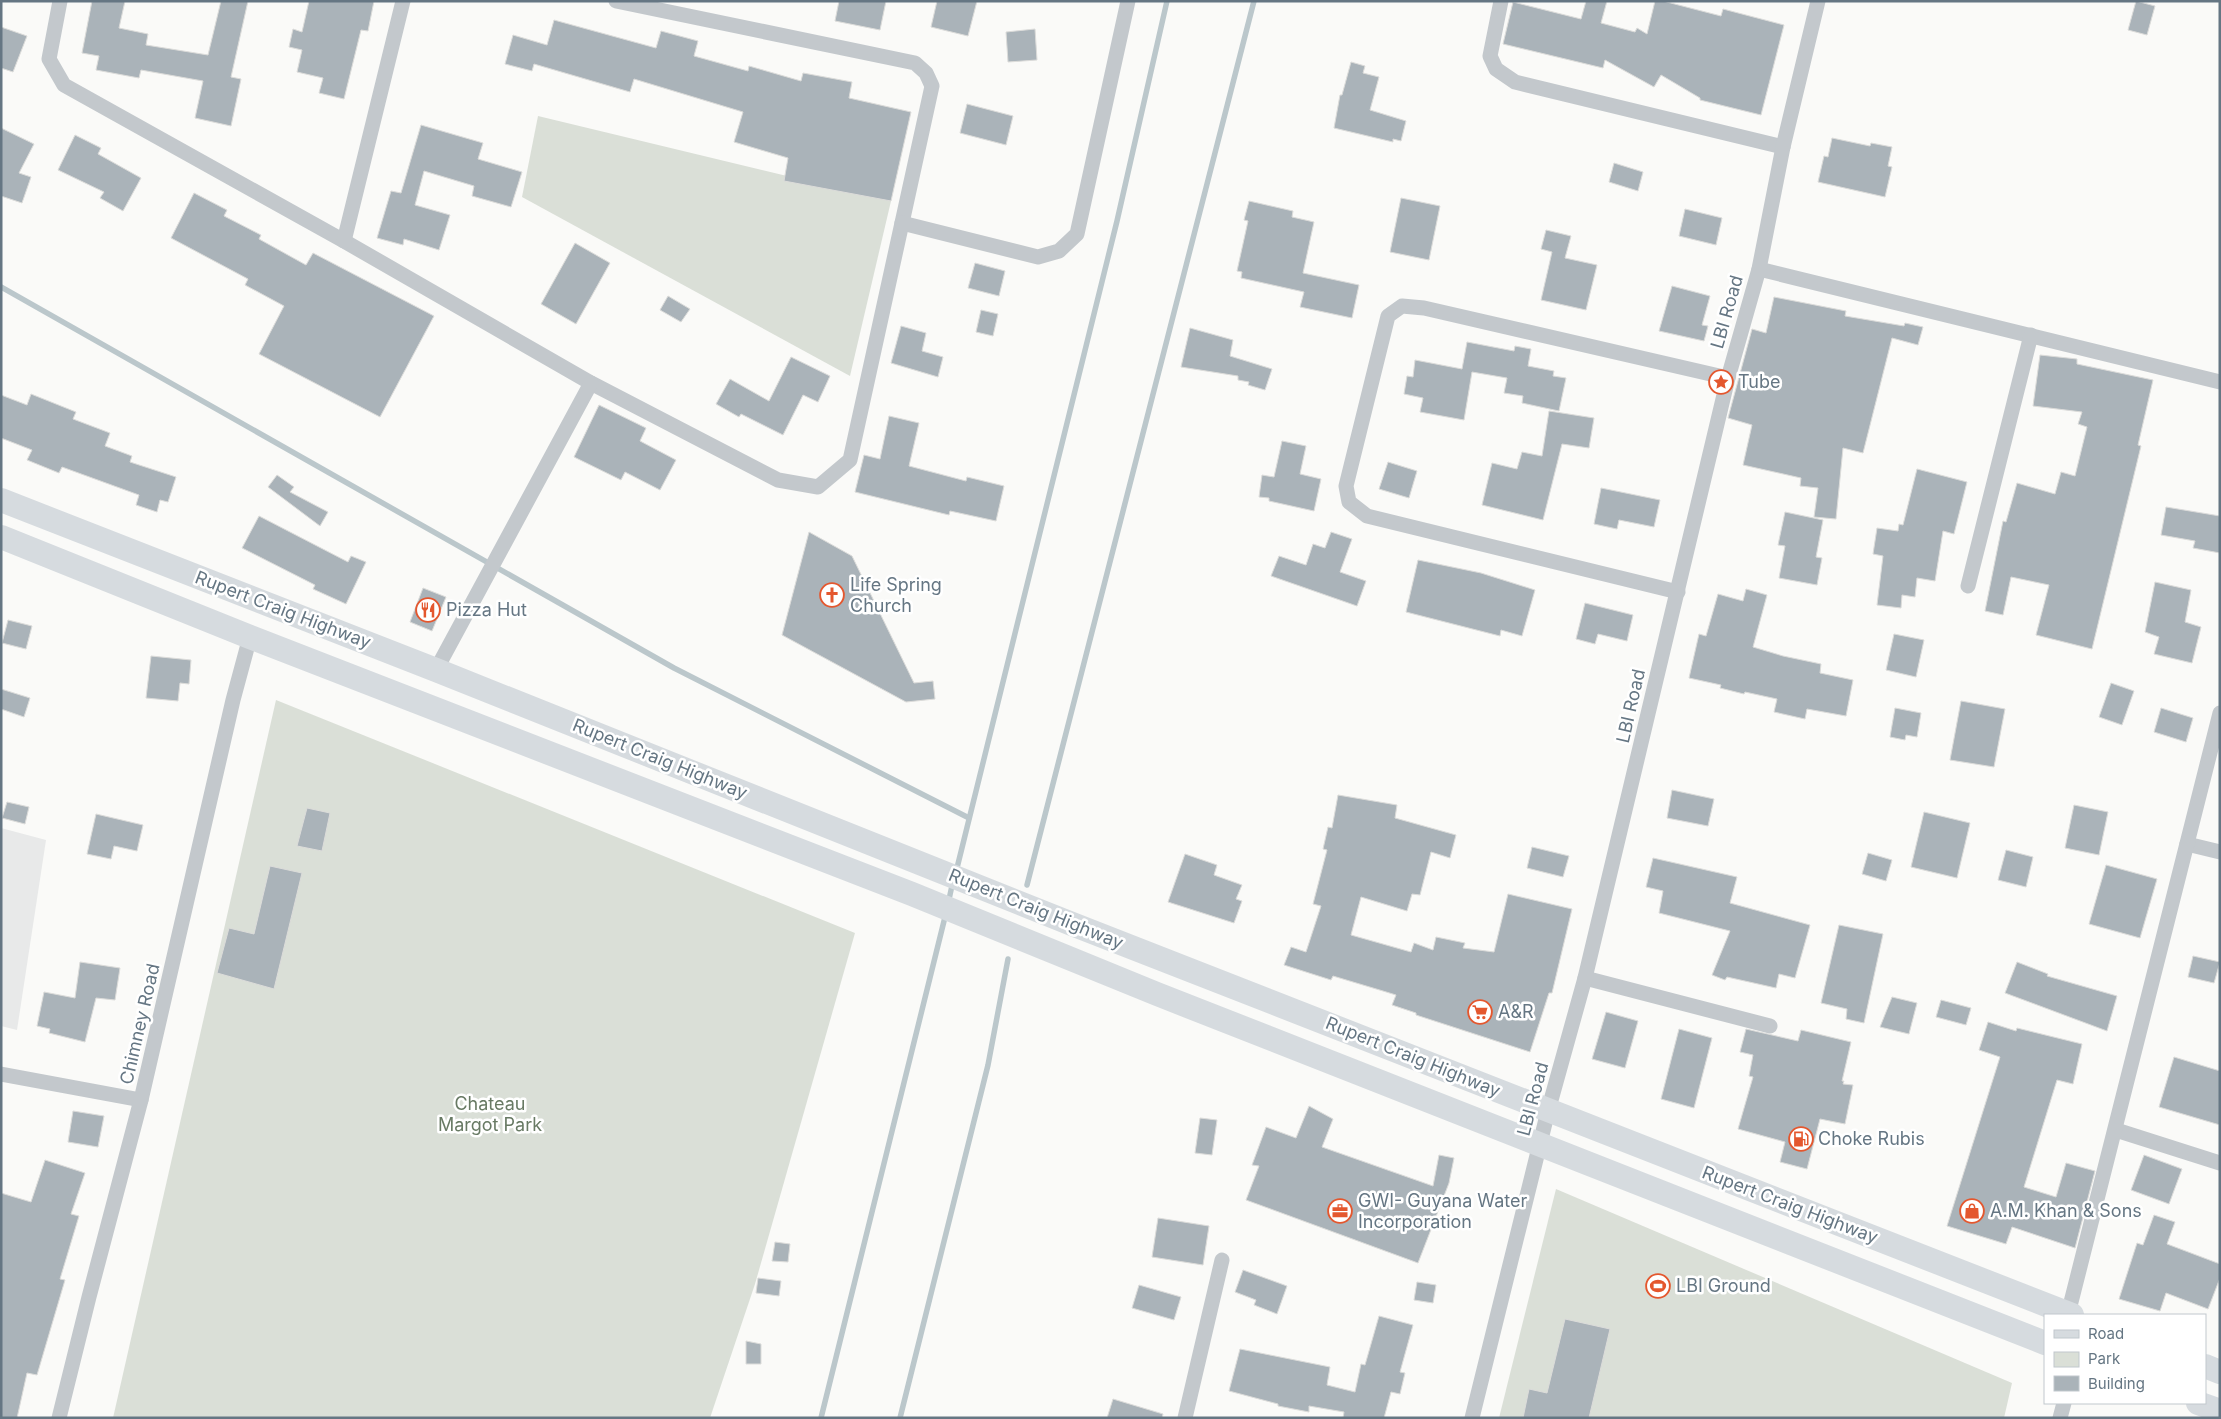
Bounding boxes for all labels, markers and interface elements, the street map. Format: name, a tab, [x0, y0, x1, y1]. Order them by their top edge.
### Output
street label: LBI Road	[1706, 273, 1747, 351]
place icon: Tube	[1708, 369, 1734, 395]
place label: Tube	[1738, 371, 1780, 392]
street label: Rupert Craig Highway	[192, 566, 374, 653]
place label: Life Spring Church	[850, 574, 942, 616]
church icon: Life Spring Church	[819, 582, 845, 608]
restaurant icon: Pizza Hut	[415, 597, 441, 623]
place label: Pizza Hut	[446, 599, 527, 620]
street label: LBI Road	[1612, 667, 1649, 745]
street label: Rupert Craig Highway	[570, 714, 751, 803]
street label: Rupert Craig Highway	[946, 864, 1127, 953]
street label: Chimney Road	[115, 961, 164, 1086]
supermarket icon: A&R	[1467, 999, 1493, 1025]
place label: A&R	[1498, 1001, 1534, 1022]
street label: Rupert Craig Highway	[1323, 1012, 1504, 1101]
street label: LBI Road	[1513, 1060, 1552, 1138]
park label: Chateau Margot Park	[438, 1093, 542, 1135]
fuel station icon: Choke Rubis	[1788, 1126, 1814, 1152]
place label: Choke Rubis	[1818, 1128, 1925, 1149]
street label: Rupert Craig Highway	[1699, 1161, 1881, 1248]
place label: GWI- Guyana Water Incorporation	[1358, 1190, 1527, 1232]
office icon: GWI- Guyana Water Incorporation	[1327, 1198, 1353, 1224]
shop icon: A.M. Khan & Sons	[1959, 1198, 1985, 1224]
place label: A.M. Khan & Sons	[1990, 1200, 2142, 1221]
sports icon: LBI Ground	[1645, 1273, 1671, 1299]
place label: LBI Ground	[1676, 1275, 1771, 1296]
legend	[2044, 1314, 2206, 1404]
text: Road	[2088, 1324, 2124, 1343]
text: Park	[2088, 1349, 2121, 1368]
text: Building	[2088, 1374, 2145, 1393]

